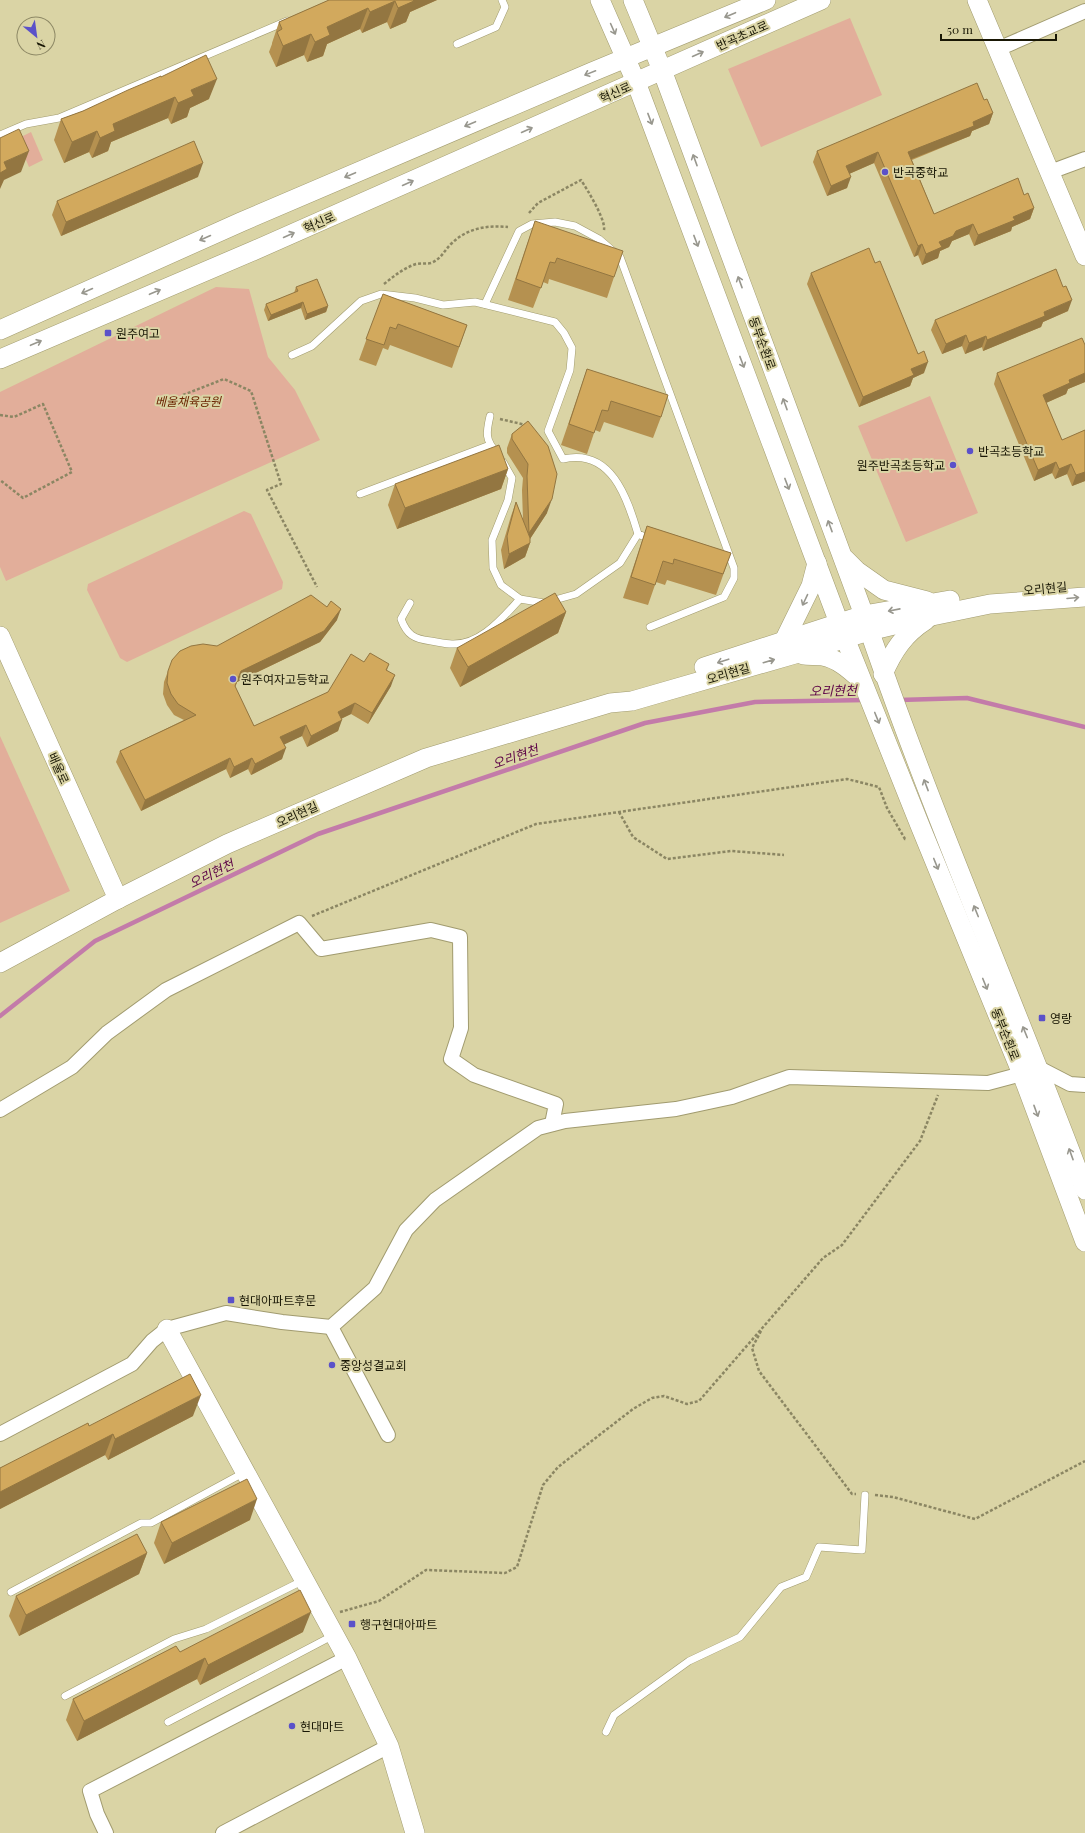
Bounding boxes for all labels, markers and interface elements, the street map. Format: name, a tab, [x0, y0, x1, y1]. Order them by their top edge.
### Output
one-way arrow	[724, 12, 736, 19]
north arrow	[16, 16, 56, 56]
street label: 반곡초교로	[714, 16, 770, 54]
scale bar	[941, 16, 1056, 42]
text: 50 m	[947, 21, 973, 37]
one-way arrow	[610, 23, 617, 35]
text: N	[34, 37, 48, 54]
one-way arrow	[692, 50, 704, 58]
one-way arrow	[584, 69, 596, 77]
street label: 혁신로	[597, 78, 633, 106]
one-way arrow	[646, 112, 654, 124]
one-way arrow	[464, 121, 476, 128]
one-way arrow	[520, 126, 532, 134]
one-way arrow	[691, 155, 699, 167]
place label: 반곡중학교	[893, 164, 948, 180]
marker: 반곡중학교	[880, 167, 890, 177]
one-way arrow	[345, 172, 357, 179]
one-way arrow	[401, 178, 413, 186]
street label: 혁신로	[301, 208, 337, 236]
one-way arrow	[282, 231, 294, 238]
one-way arrow	[692, 234, 700, 246]
one-way arrow	[200, 235, 212, 242]
one-way arrow	[736, 277, 744, 289]
one-way arrow	[81, 288, 93, 295]
one-way arrow	[149, 288, 161, 296]
street label: 동부순환로	[746, 314, 780, 372]
place label: 원주여고	[116, 325, 160, 341]
marker: 원주여고	[103, 328, 113, 338]
one-way arrow	[29, 339, 41, 347]
one-way arrow	[738, 356, 746, 368]
park label: 베울채육공원	[155, 393, 222, 409]
one-way arrow	[781, 399, 789, 411]
place label: 반곡초등학교	[978, 443, 1044, 459]
marker: 반곡초등학교	[965, 446, 975, 456]
place label: 원주반곡초등학교	[857, 457, 945, 473]
marker: 원주반곡초등학교	[948, 460, 958, 470]
one-way arrow	[784, 477, 792, 489]
one-way arrow	[826, 521, 834, 533]
street label: 오리현길	[1022, 578, 1068, 598]
one-way arrow	[801, 593, 808, 605]
one-way arrow	[1066, 594, 1079, 601]
one-way arrow	[888, 606, 901, 614]
one-way arrow	[762, 657, 775, 665]
one-way arrow	[716, 658, 729, 665]
street label: 오리현길	[705, 659, 751, 687]
place label: 원주여자고등학교	[241, 671, 329, 687]
marker: 원주여자고등학교	[228, 674, 238, 684]
water label: 오리현천	[809, 681, 858, 699]
one-way arrow	[874, 711, 882, 723]
water label: 오리현천	[490, 740, 541, 772]
street label: 배울로	[45, 750, 73, 786]
one-way arrow	[921, 779, 929, 791]
street label: 오리현길	[274, 798, 320, 830]
water label: 오리현천	[186, 854, 237, 891]
one-way arrow	[932, 858, 940, 870]
one-way arrow	[972, 906, 980, 918]
one-way arrow	[982, 978, 989, 990]
street label: 동부순환로	[988, 1005, 1024, 1063]
place label: 영랑	[1050, 1010, 1072, 1026]
marker: 영랑	[1037, 1013, 1047, 1023]
one-way arrow	[1020, 1026, 1028, 1038]
one-way arrow	[1032, 1104, 1040, 1116]
one-way arrow	[1067, 1148, 1075, 1160]
place label: 현대아파트후문	[239, 1292, 316, 1308]
marker: 현대아파트후문	[226, 1295, 236, 1305]
place label: 중앙성결교회	[340, 1357, 406, 1373]
marker: 중앙성결교회	[327, 1360, 337, 1370]
place label: 행구현대아파트	[360, 1616, 437, 1632]
marker: 행구현대아파트	[347, 1619, 357, 1629]
place label: 현대마트	[300, 1718, 344, 1734]
marker: 현대마트	[287, 1721, 297, 1731]

